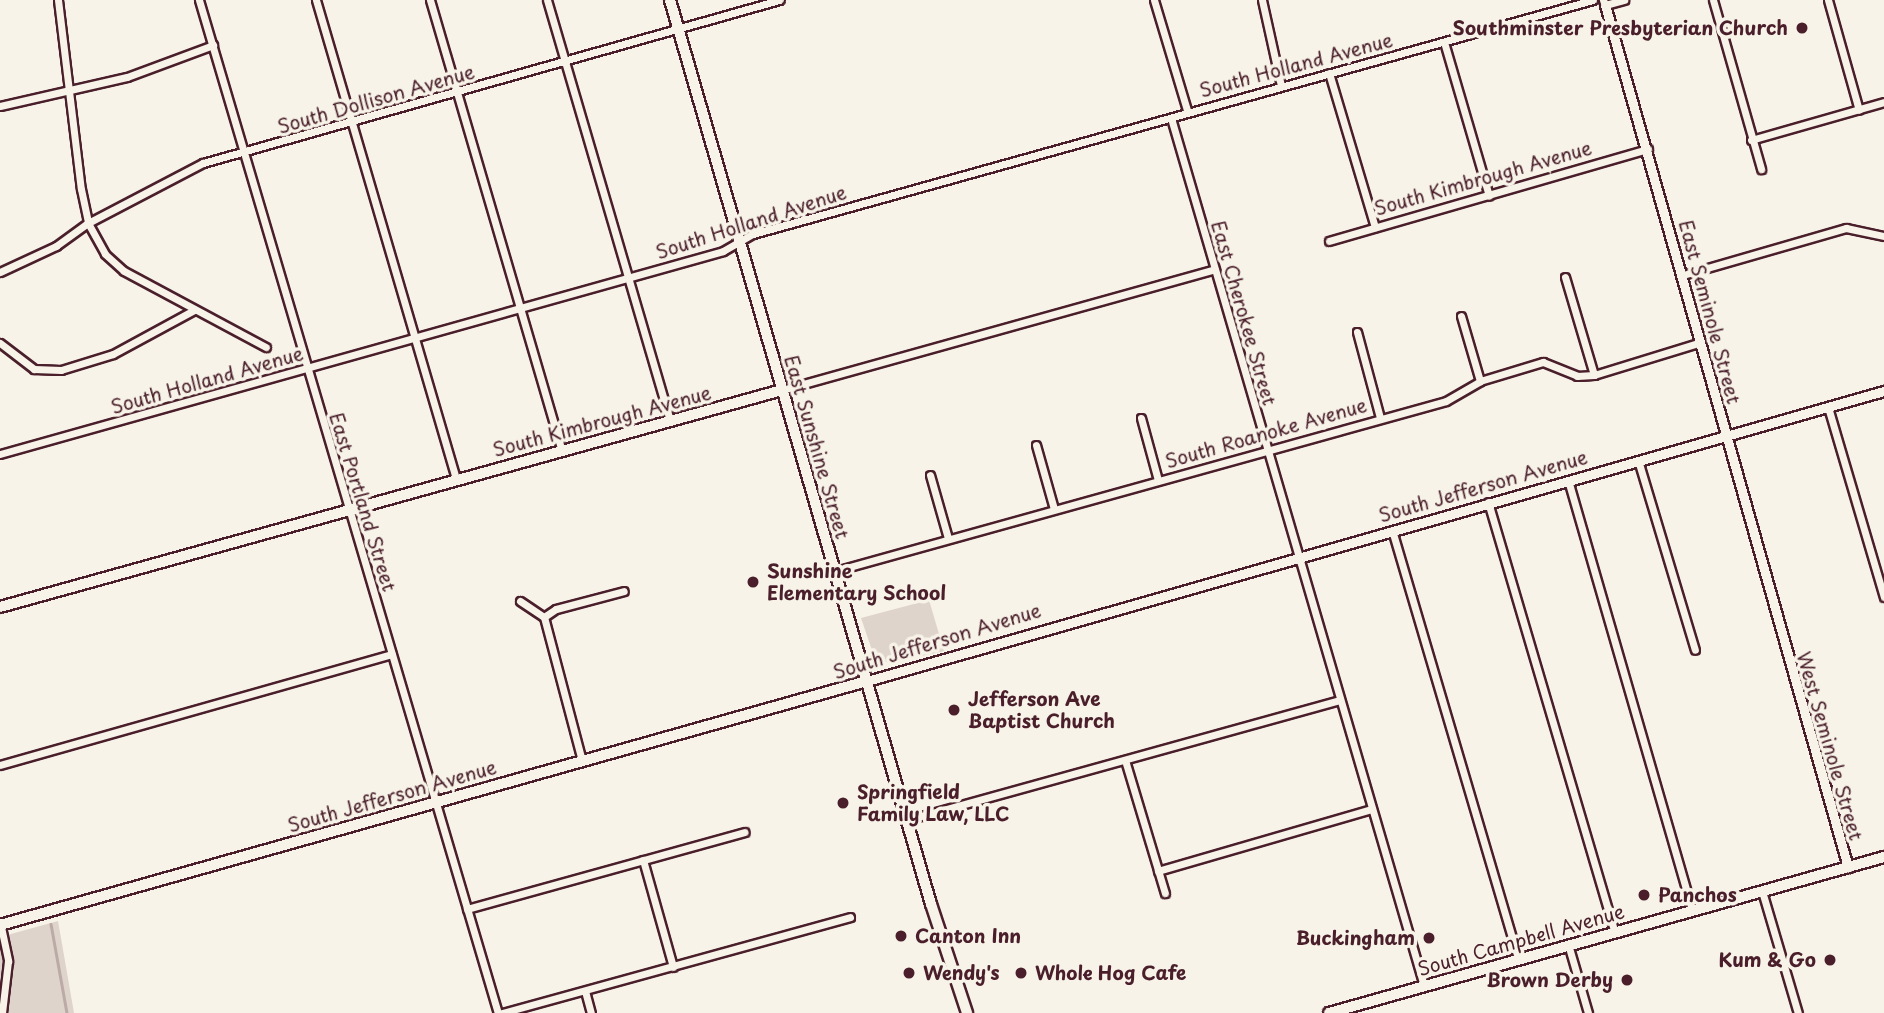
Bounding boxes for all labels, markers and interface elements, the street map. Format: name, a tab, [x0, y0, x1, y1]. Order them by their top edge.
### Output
place label: Southminster Presbyterian Church	[1453, 17, 1788, 39]
marker: Southminster Presbyterian Church	[1794, 20, 1810, 36]
street label: South Holland Avenue	[1196, 28, 1396, 102]
street label: South Dollison Avenue	[275, 60, 477, 138]
street label: South Kimbrough Avenue	[1371, 136, 1595, 220]
street label: South Holland Avenue	[652, 180, 850, 264]
street label: East Cherokee Street	[1206, 217, 1282, 409]
street label: East Seminole Street	[1674, 217, 1746, 407]
street label: South Holland Avenue	[108, 341, 306, 419]
street label: East Sunshine Street	[780, 352, 854, 542]
street label: South Kimbrough Avenue	[489, 381, 715, 461]
street label: South Roanoke Avenue	[1163, 393, 1369, 473]
street label: East Portland Street	[325, 410, 401, 594]
street label: South Jefferson Avenue	[1376, 445, 1590, 527]
place label: Sunshine Elementary School	[767, 560, 946, 604]
marker: Sunshine Elementary School	[745, 574, 761, 590]
street label: South Jefferson Avenue	[831, 599, 1043, 683]
street label: West Seminole Street	[1792, 649, 1868, 843]
place label: Jefferson Ave Baptist Church	[968, 688, 1115, 732]
marker: Jefferson Ave Baptist Church	[946, 702, 962, 718]
street label: South Jefferson Avenue	[285, 755, 499, 837]
place label: Springfield Family Law, LLC	[857, 781, 1012, 825]
marker: Springfield Family Law, LLC	[835, 795, 851, 811]
place label: Panchos	[1658, 884, 1737, 906]
marker: Panchos	[1636, 887, 1652, 903]
street label: South Campbell Avenue	[1414, 899, 1628, 981]
place label: Canton Inn	[915, 925, 1021, 947]
place label: Buckingham	[1296, 927, 1415, 949]
marker: Canton Inn	[893, 928, 909, 944]
marker: Buckingham	[1421, 930, 1437, 946]
place label: Kum & Go	[1718, 949, 1816, 971]
marker: Kum & Go	[1822, 952, 1838, 968]
place label: Wendy's	[923, 962, 1000, 984]
place label: Whole Hog Cafe	[1035, 962, 1189, 984]
marker: Wendy's	[901, 965, 917, 981]
marker: Whole Hog Cafe	[1013, 965, 1029, 981]
place label: Brown Derby	[1486, 969, 1613, 991]
marker: Brown Derby	[1619, 972, 1635, 988]

